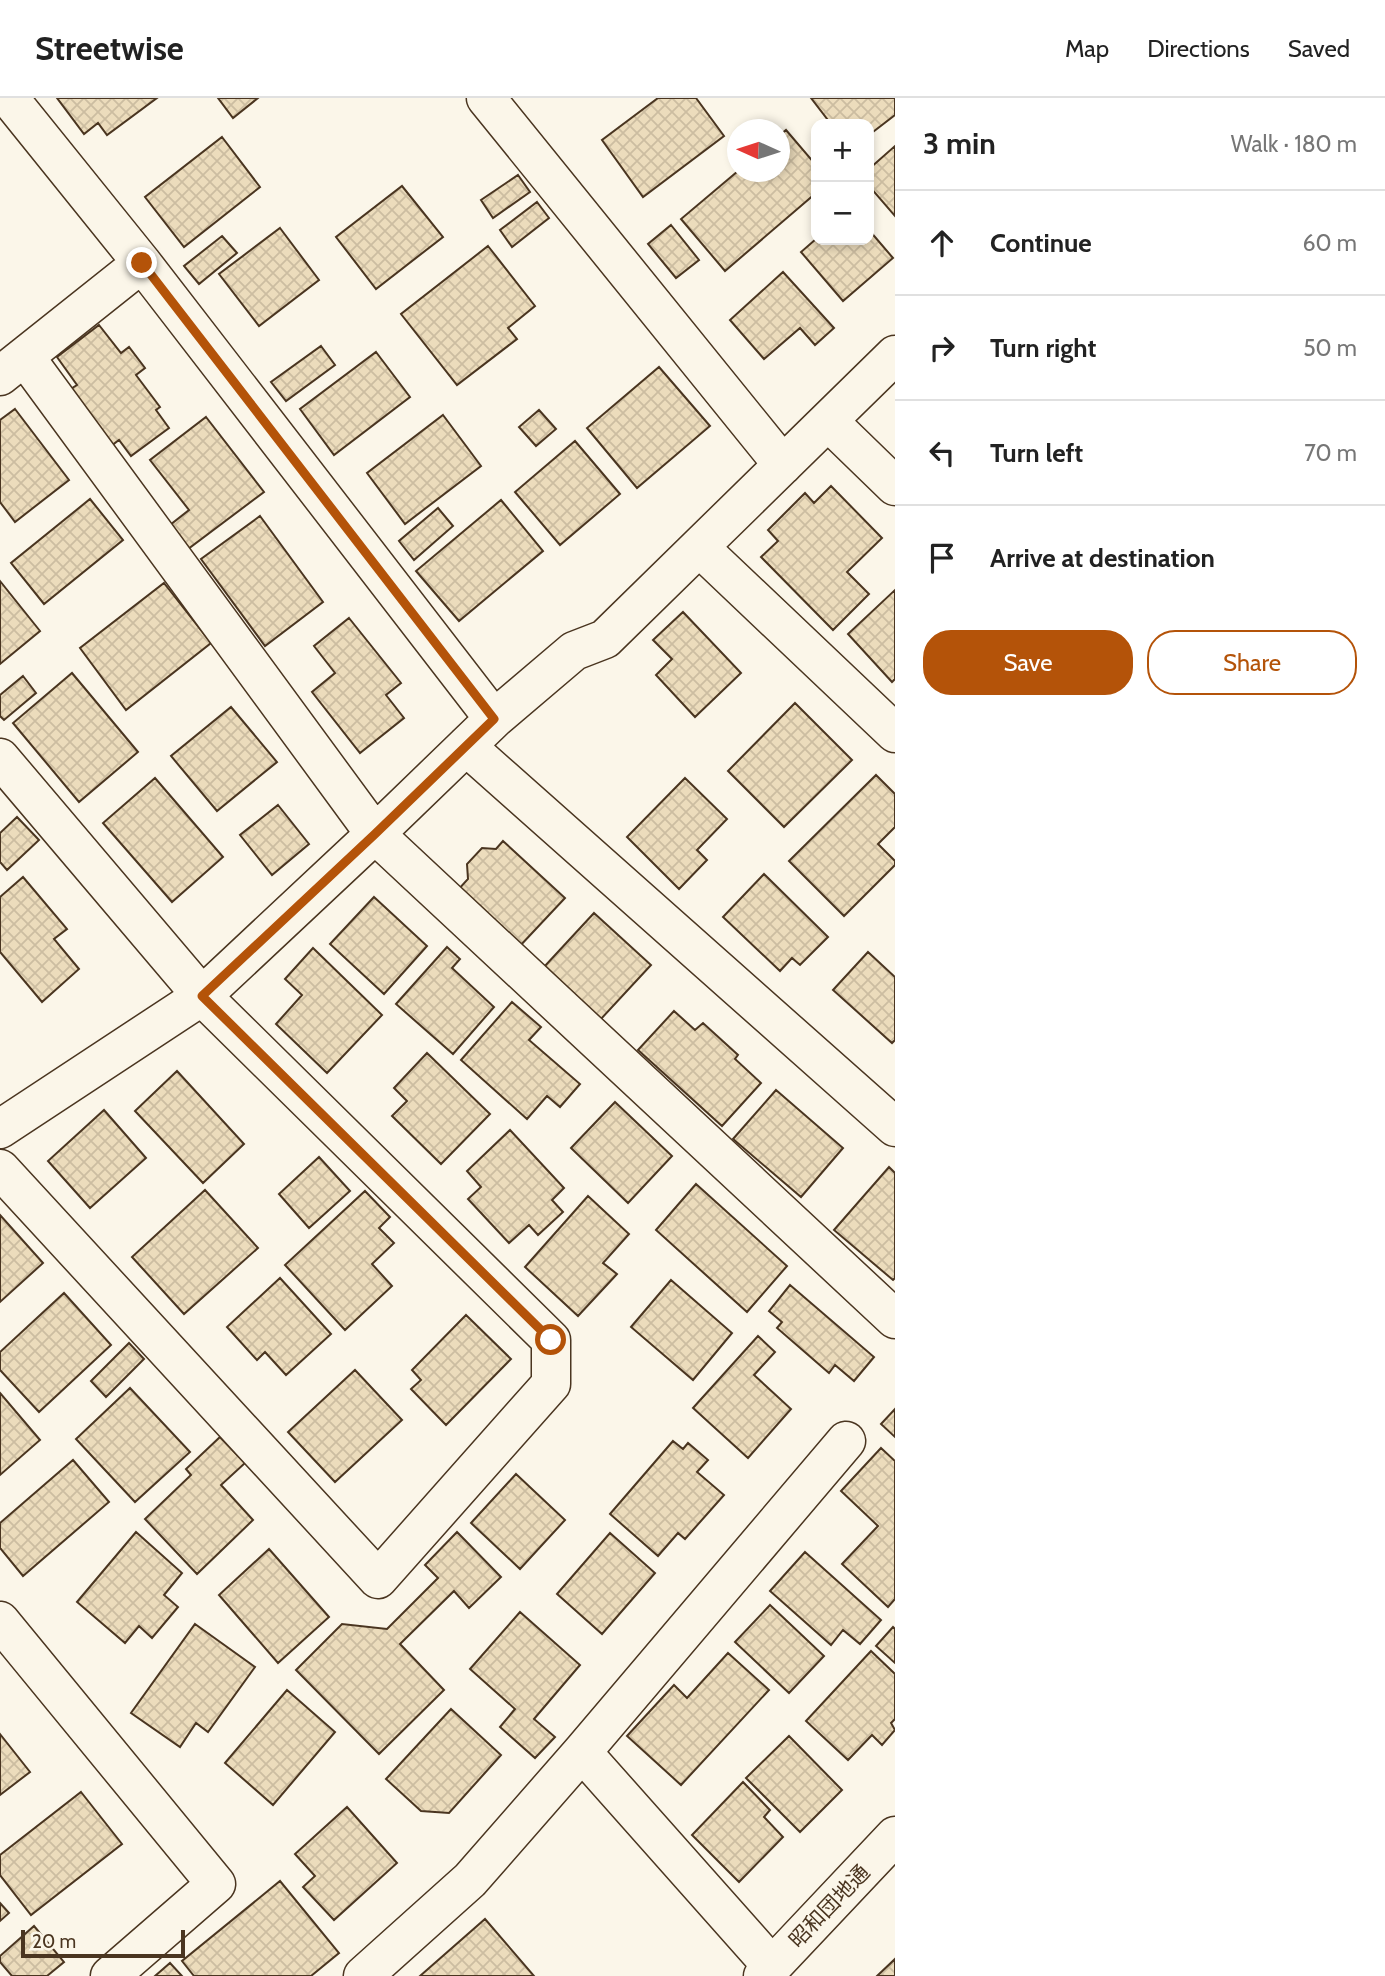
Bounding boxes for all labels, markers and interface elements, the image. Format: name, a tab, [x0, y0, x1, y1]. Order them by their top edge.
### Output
text: Streetwise	[35, 28, 184, 68]
text: Map	[1065, 34, 1109, 63]
text: Directions	[1147, 34, 1250, 63]
text: Saved	[1288, 34, 1350, 63]
north arrow	[727, 119, 790, 182]
map controls	[811, 119, 874, 245]
button: +	[811, 119, 874, 182]
text: 3 min	[923, 125, 996, 162]
text: Walk · 180 m	[1231, 130, 1357, 158]
button: −	[811, 182, 874, 245]
icon: ahead	[923, 224, 961, 262]
text: Continue	[990, 227, 1092, 259]
text: 60 m	[1303, 229, 1357, 257]
route end	[126, 247, 157, 278]
icon: right	[923, 329, 961, 367]
text: Turn right	[990, 332, 1096, 364]
text: 50 m	[1303, 334, 1357, 362]
icon: left	[923, 434, 961, 472]
text: Turn left	[990, 437, 1083, 469]
text: 70 m	[1304, 439, 1357, 467]
icon: arrive	[923, 539, 961, 577]
text: Arrive at destination	[990, 542, 1215, 574]
button: Save	[923, 630, 1133, 695]
button: Share	[1147, 630, 1357, 695]
route start	[535, 1324, 566, 1355]
street label: 昭和団地通	[784, 1860, 874, 1952]
scale bar	[21, 1927, 186, 1959]
text: 20 m	[32, 1930, 76, 1953]

